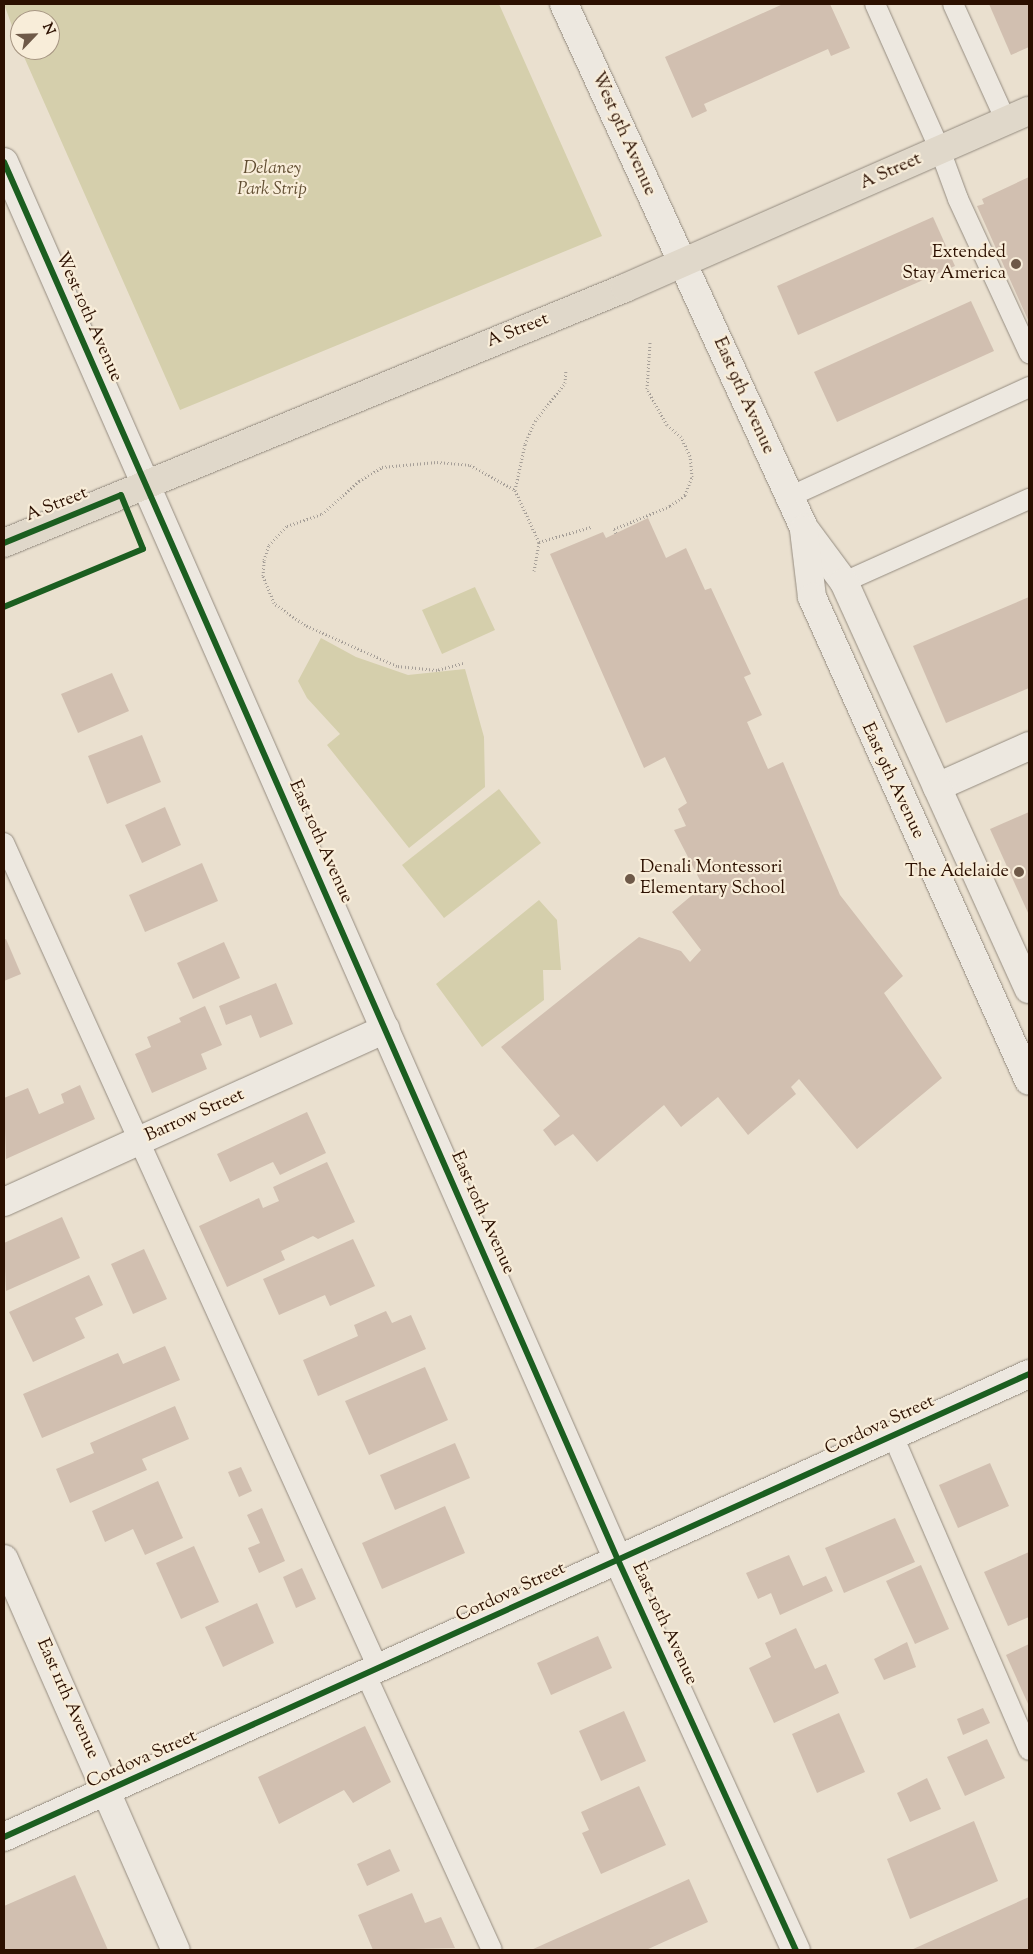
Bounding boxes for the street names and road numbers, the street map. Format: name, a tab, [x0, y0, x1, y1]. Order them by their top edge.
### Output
street label: West 9th Avenue	[586, 69, 660, 199]
street label: A Street	[857, 149, 925, 195]
street label: West 10th Avenue	[50, 249, 126, 385]
street label: A Street	[484, 309, 552, 353]
street label: East 9th Avenue	[708, 334, 778, 458]
street label: A Street	[23, 483, 91, 527]
street label: East 9th Avenue	[856, 720, 928, 842]
street label: East 10th Avenue	[283, 777, 357, 907]
street label: Barrow Street	[142, 1085, 248, 1147]
street label: East 10th Avenue	[445, 1148, 519, 1278]
street label: Cordova Street	[822, 1391, 938, 1461]
street label: Cordova Street	[453, 1558, 569, 1628]
street label: East 10th Avenue	[626, 1559, 702, 1689]
street label: East 11th Avenue	[31, 1636, 103, 1762]
street label: Cordova Street	[84, 1726, 200, 1794]

